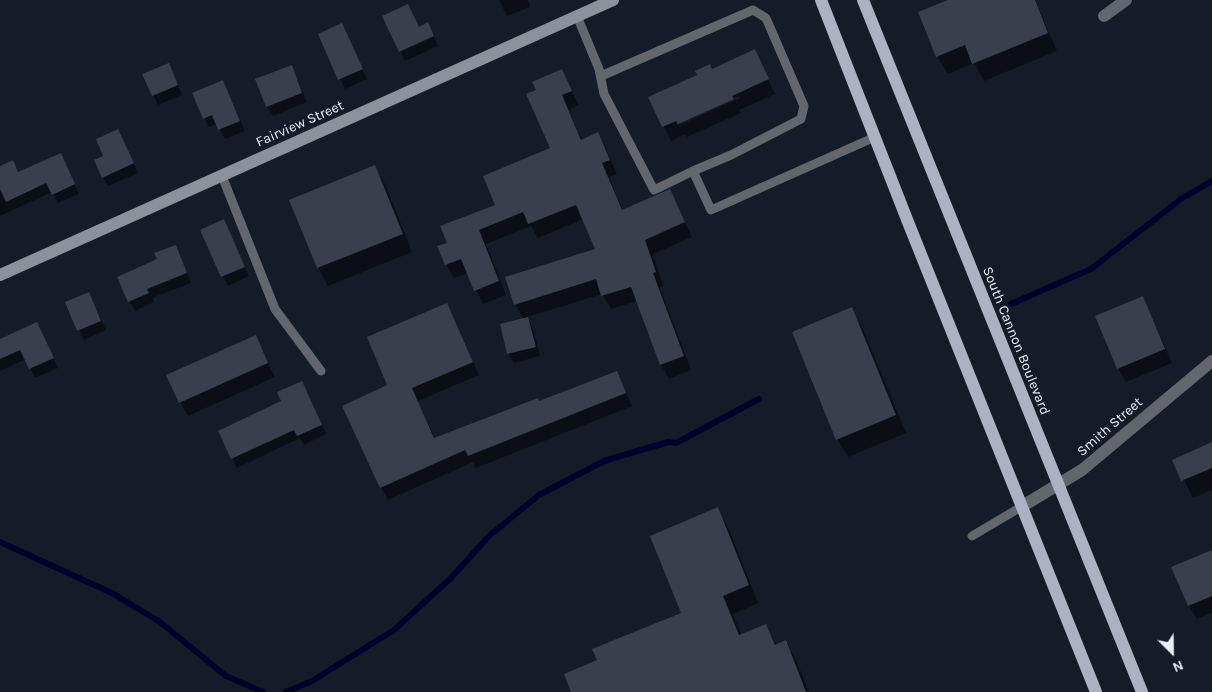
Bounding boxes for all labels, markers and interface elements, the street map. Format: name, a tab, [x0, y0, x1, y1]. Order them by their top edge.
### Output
street label: Fairview Street	[254, 97, 346, 151]
street label: South Cannon Boulevard	[979, 264, 1053, 418]
street label: Smith Street	[1074, 394, 1146, 460]
north arrow	[1147, 627, 1197, 677]
text: N	[1170, 656, 1186, 676]

